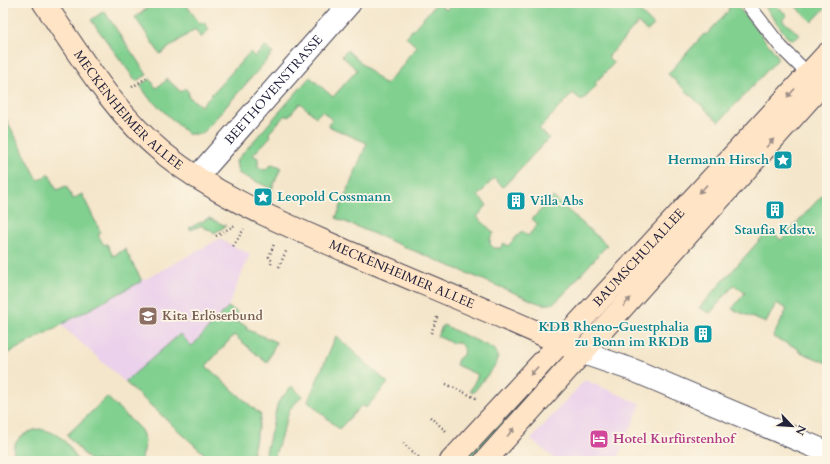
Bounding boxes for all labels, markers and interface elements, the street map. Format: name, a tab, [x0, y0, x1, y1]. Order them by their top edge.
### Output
street label: BEETHOVENSTRASSE	[220, 31, 327, 149]
street label: MECKENHEIMER ALLEE	[69, 47, 187, 174]
one-way arrow	[786, 88, 796, 98]
one-way arrow	[765, 138, 774, 147]
place icon: Hermann Hirsch	[772, 149, 794, 171]
place label: Hermann Hirsch	[668, 151, 769, 169]
one-way arrow	[699, 183, 708, 194]
place icon: Leopold Cossmann	[252, 186, 274, 208]
place label: Leopold Cossmann	[277, 188, 392, 206]
building icon: Villa Abs	[505, 190, 527, 212]
place label: Villa Abs	[530, 192, 584, 210]
building icon: Staufia Kdstv.	[764, 199, 786, 221]
street label: BAUMSCHULALLEE	[589, 204, 689, 311]
place label: Staufia Kdstv.	[735, 221, 815, 239]
street label: MECKENHEIMER ALLEE	[326, 236, 477, 313]
one-way arrow	[622, 297, 632, 307]
school or university icon: Kita Erlöserbund	[137, 305, 159, 327]
place label: Kita Erlöserbund	[162, 307, 263, 325]
place label: KDB Rheno-Guestphalia zu Bonn im RKDB	[539, 318, 690, 351]
building icon: KDB Rheno-Guestphalia zu Bonn im RKDB	[692, 323, 714, 345]
one-way arrow	[529, 366, 539, 376]
north arrow	[772, 406, 812, 446]
text: N	[792, 423, 809, 438]
one-way arrow	[507, 427, 516, 437]
hotel icon: Hotel Kurfürstenhof	[588, 428, 610, 450]
place label: Hotel Kurfürstenhof	[613, 430, 737, 448]

